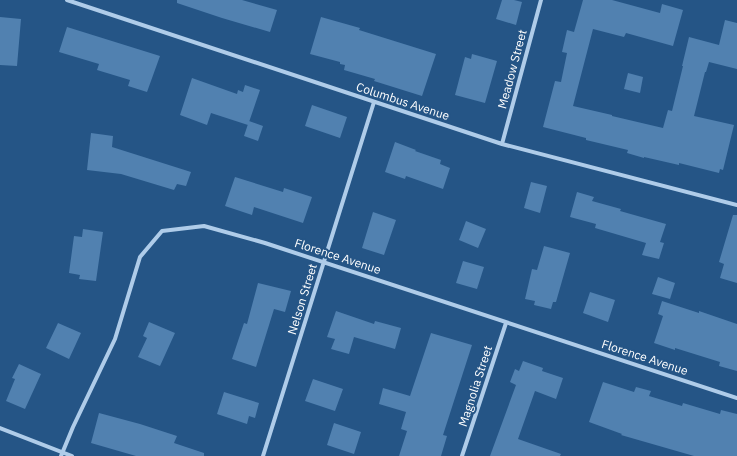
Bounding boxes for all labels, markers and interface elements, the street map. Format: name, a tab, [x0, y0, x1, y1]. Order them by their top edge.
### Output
street label: Meadow Street	[494, 28, 530, 110]
street label: Columbus Avenue	[354, 79, 452, 123]
street label: Florence Avenue	[293, 235, 383, 277]
street label: Nelson Street	[284, 262, 320, 336]
street label: Florence Avenue	[600, 336, 690, 378]
street label: Magnolia Street	[455, 344, 495, 428]

